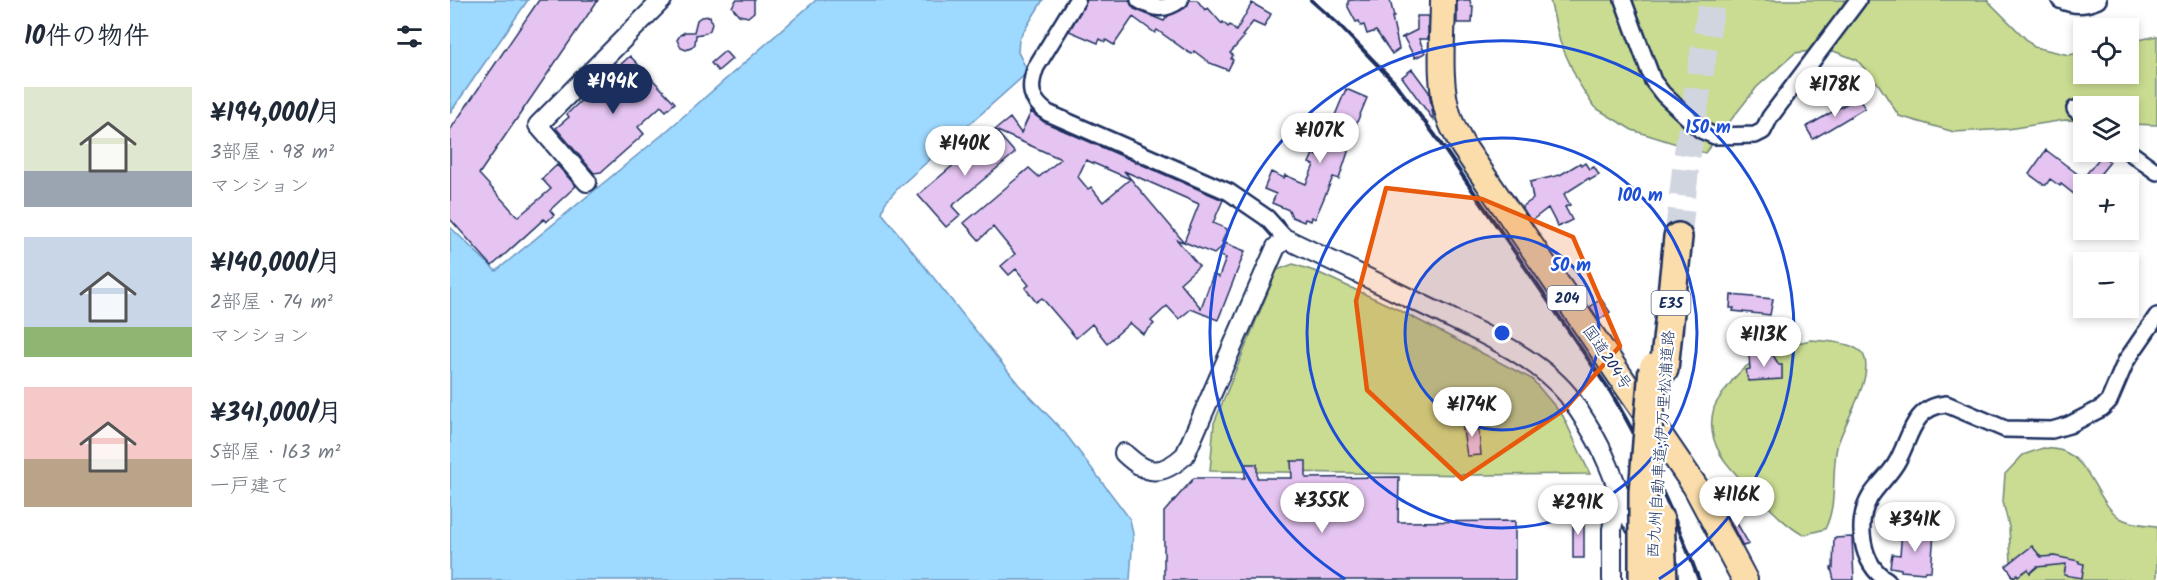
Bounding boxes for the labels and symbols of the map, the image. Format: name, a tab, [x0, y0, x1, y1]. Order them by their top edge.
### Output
pin: ¥194K	[571, 64, 655, 115]
pin: ¥178K	[1793, 67, 1877, 118]
pin: ¥107K	[1278, 113, 1362, 164]
text: 150 m	[1685, 114, 1731, 143]
pin: ¥140K	[923, 126, 1007, 177]
text: 100 m	[1617, 182, 1663, 211]
text: 50 m	[1550, 252, 1591, 281]
road number: 204	[1548, 286, 1586, 310]
road number: E35	[1652, 291, 1690, 315]
pin: ¥113K	[1722, 317, 1806, 368]
street label: 国道204号	[1576, 320, 1638, 396]
centre of rings	[1492, 323, 1512, 343]
street label: 西九州自動車道;伊万里松浦道路	[1641, 329, 1682, 559]
pin: ¥174K	[1430, 387, 1514, 438]
pin: ¥116K	[1695, 477, 1779, 528]
pin: ¥355K	[1280, 483, 1364, 534]
pin: ¥291K	[1536, 485, 1620, 536]
pin: ¥341K	[1873, 502, 1957, 553]

